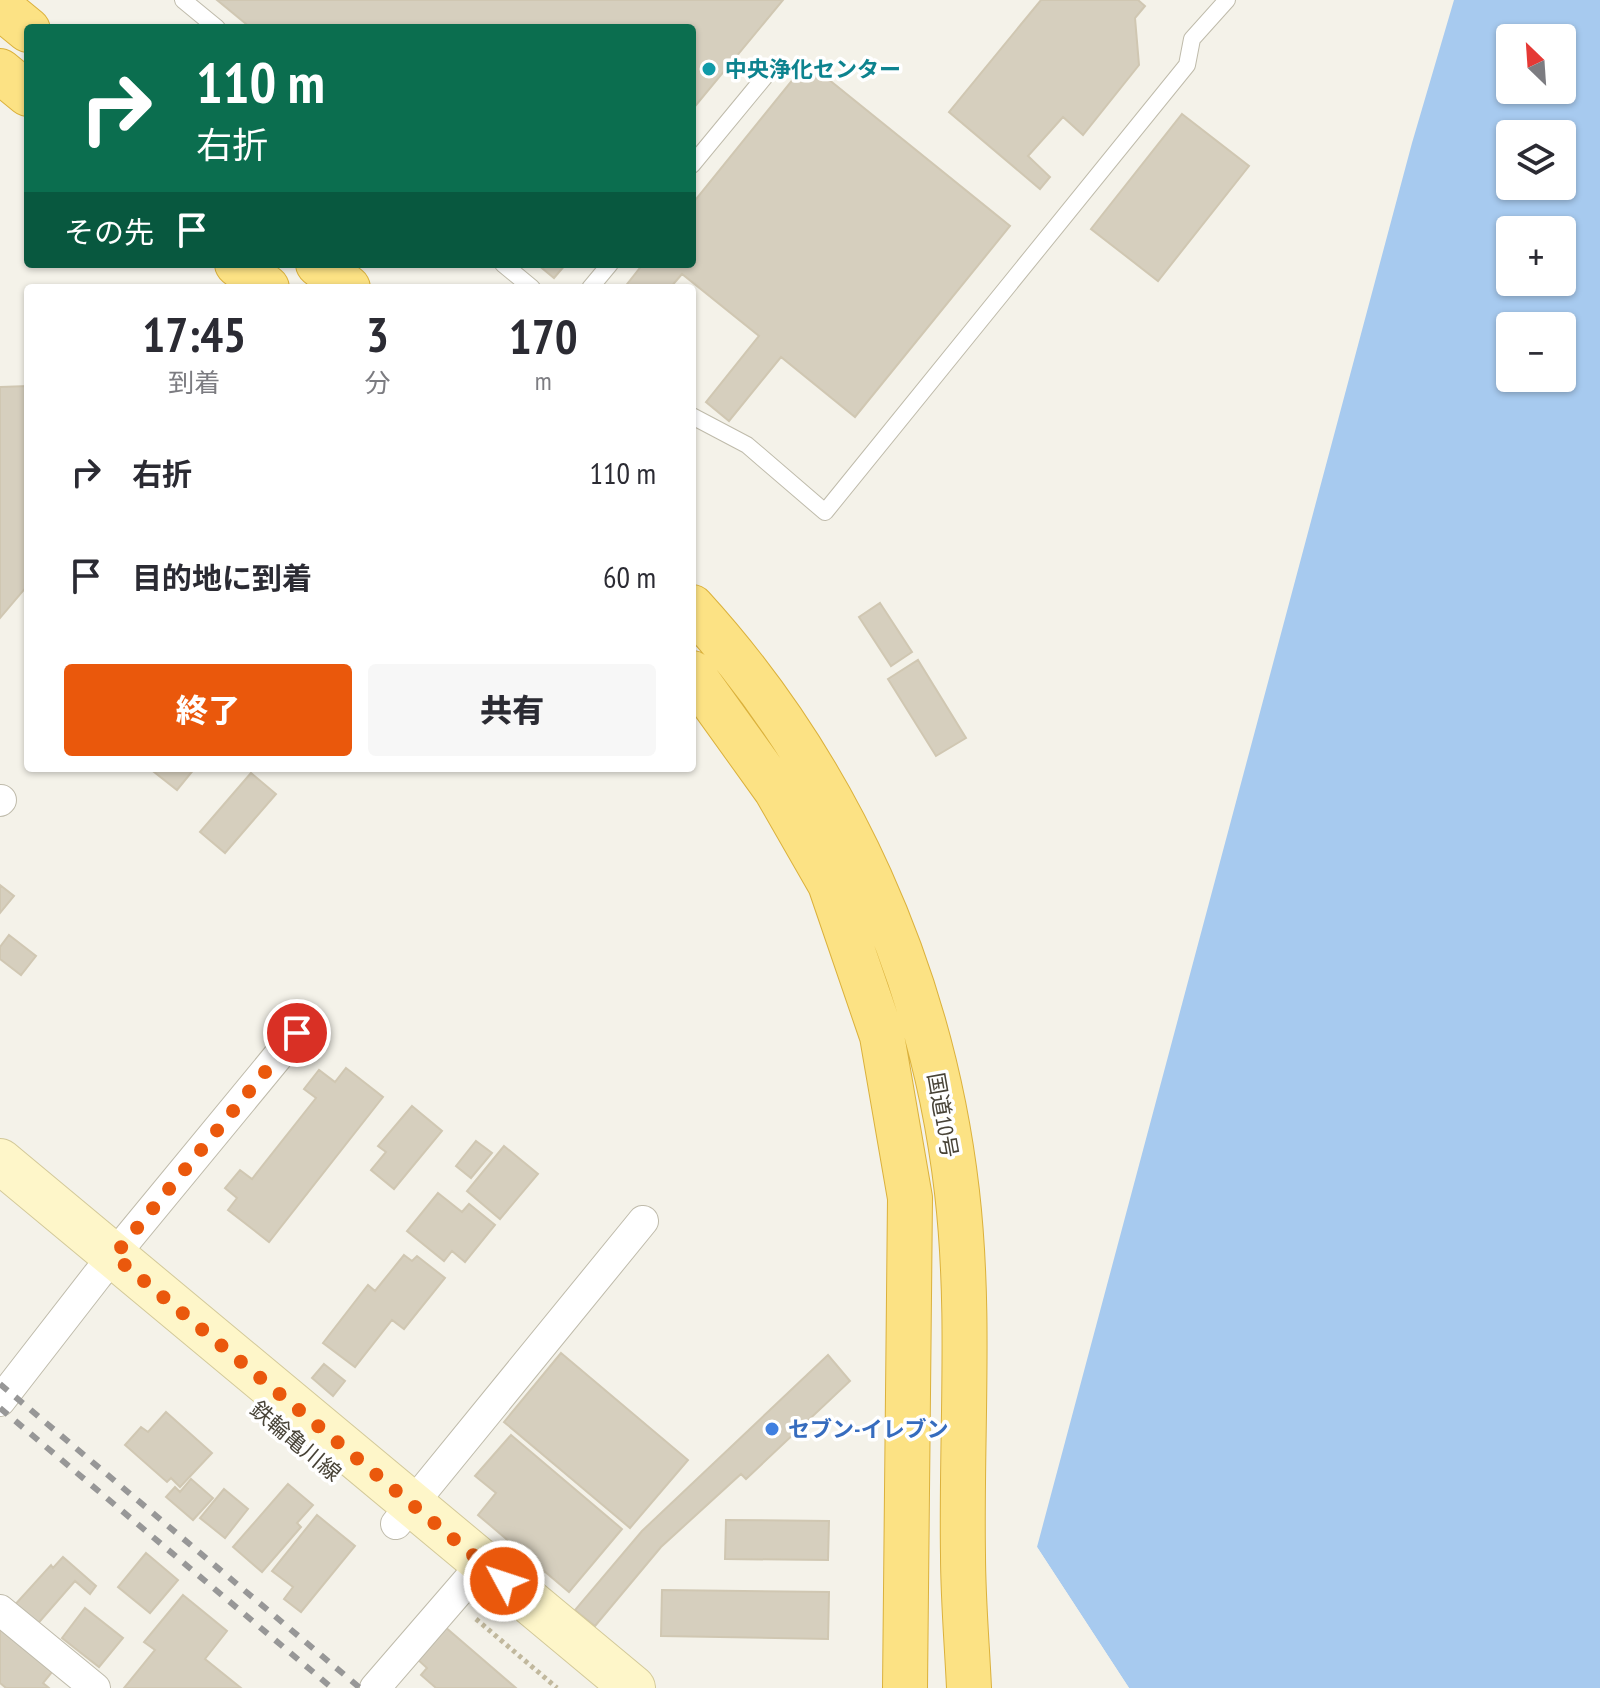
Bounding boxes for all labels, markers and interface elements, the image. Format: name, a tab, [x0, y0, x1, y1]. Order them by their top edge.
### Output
north arrow	[1496, 24, 1576, 104]
map controls	[1496, 24, 1576, 392]
text: 110 m	[196, 46, 325, 118]
place label: 中央浄化センター	[725, 55, 901, 83]
icon: right	[64, 56, 168, 160]
marker: 中央浄化センター	[700, 60, 718, 78]
button: layers	[1496, 120, 1576, 200]
text: 右折	[196, 121, 268, 168]
icon: arrive	[170, 208, 214, 252]
text: その先	[64, 212, 154, 251]
button: +	[1496, 216, 1576, 296]
text: 17:45	[142, 303, 246, 365]
text: 3	[366, 303, 389, 365]
text: 170	[509, 305, 578, 367]
button: −	[1496, 312, 1576, 392]
text: m	[535, 364, 552, 397]
text: 到着	[168, 366, 220, 399]
text: 分	[364, 366, 391, 399]
icon: right	[64, 450, 108, 494]
text: 110 m	[590, 453, 656, 492]
text: 右折	[132, 454, 192, 493]
icon: arrive	[64, 554, 108, 598]
text: 60 m	[603, 557, 656, 596]
text: 目的地に到着	[132, 558, 312, 597]
button: 終了	[64, 664, 352, 756]
button: 共有	[368, 664, 656, 756]
pin	[263, 999, 331, 1067]
icon: arrive	[275, 1011, 319, 1055]
street label: 国道10号	[922, 1070, 964, 1160]
street label: 鉄輪亀川線	[245, 1395, 347, 1487]
place label: セブン-イレブン	[788, 1415, 949, 1443]
marker: セブン-イレブン	[763, 1420, 781, 1438]
position arrow	[462, 1539, 546, 1623]

